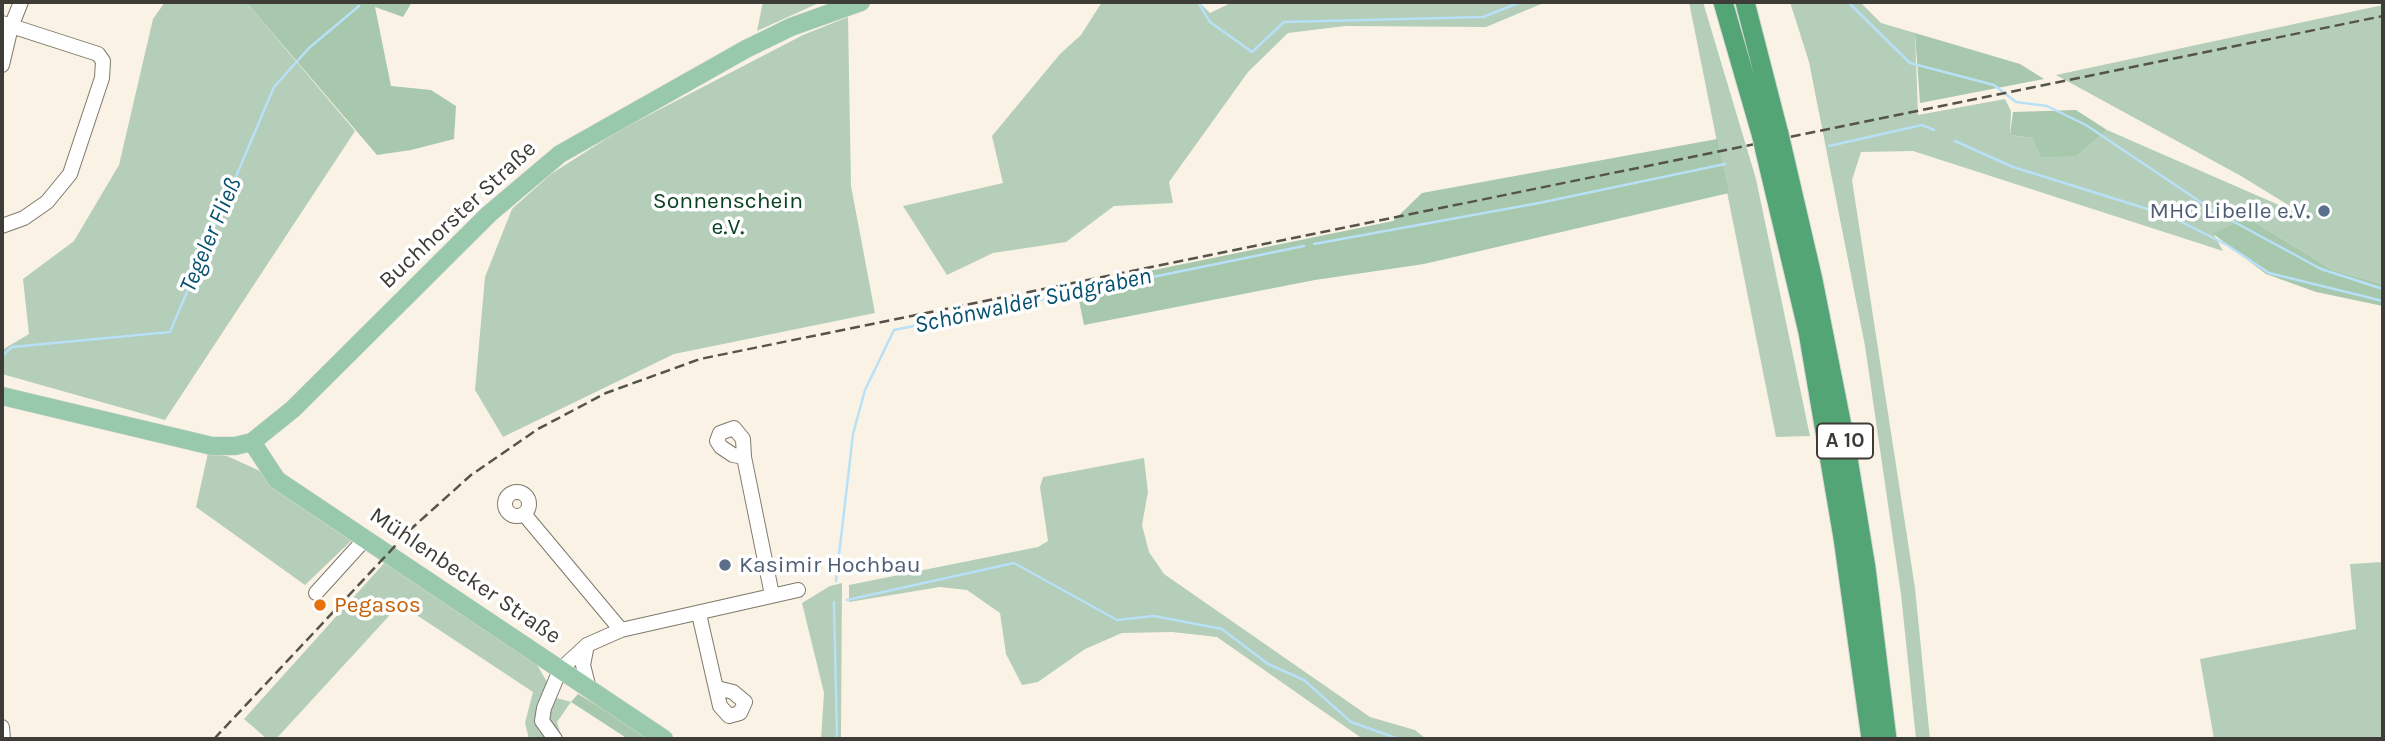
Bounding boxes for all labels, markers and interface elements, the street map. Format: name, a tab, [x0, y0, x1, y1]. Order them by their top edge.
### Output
street label: Buchhorster Straße	[374, 135, 542, 295]
water label: Tegeler Fließ	[174, 173, 248, 297]
park label: Sonnenschein e.V.	[653, 187, 803, 241]
place label: MHC Libelle e.V.	[2149, 197, 2310, 225]
marker: MHC Libelle e.V.	[2316, 203, 2332, 219]
water label: Schönwalder Südgraben	[912, 262, 1154, 340]
road number: A 10	[1817, 424, 1873, 458]
street label: Mühlenbecker Straße	[364, 502, 566, 650]
place label: Kasimir Hochbau	[739, 551, 921, 579]
marker: Kasimir Hochbau	[717, 557, 733, 573]
place label: Pegasos	[334, 591, 421, 619]
marker: Pegasos	[312, 597, 328, 613]

